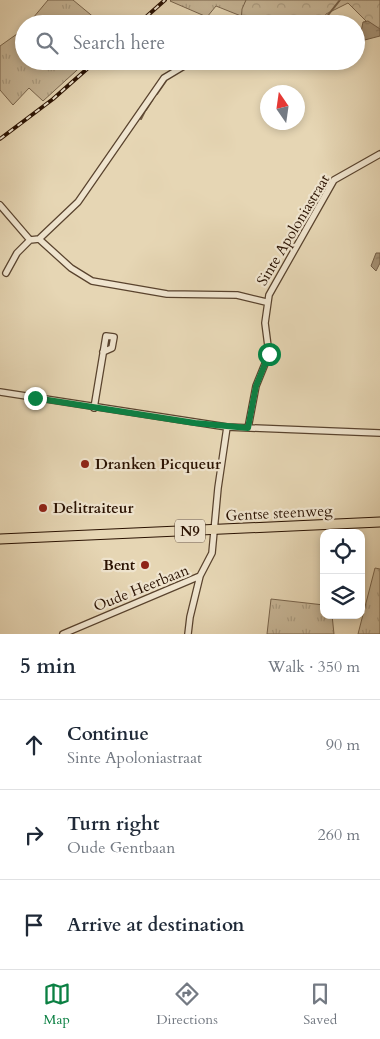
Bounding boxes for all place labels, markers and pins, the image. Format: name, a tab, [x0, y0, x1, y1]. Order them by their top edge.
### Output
place label: Dranken Picqueur	[95, 454, 222, 474]
marker: Dranken Picqueur	[79, 458, 91, 470]
place label: Delitraiteur	[53, 498, 134, 518]
marker: Delitraiteur	[37, 502, 49, 514]
place label: Bent	[103, 555, 136, 575]
marker: Bent	[139, 559, 151, 571]

